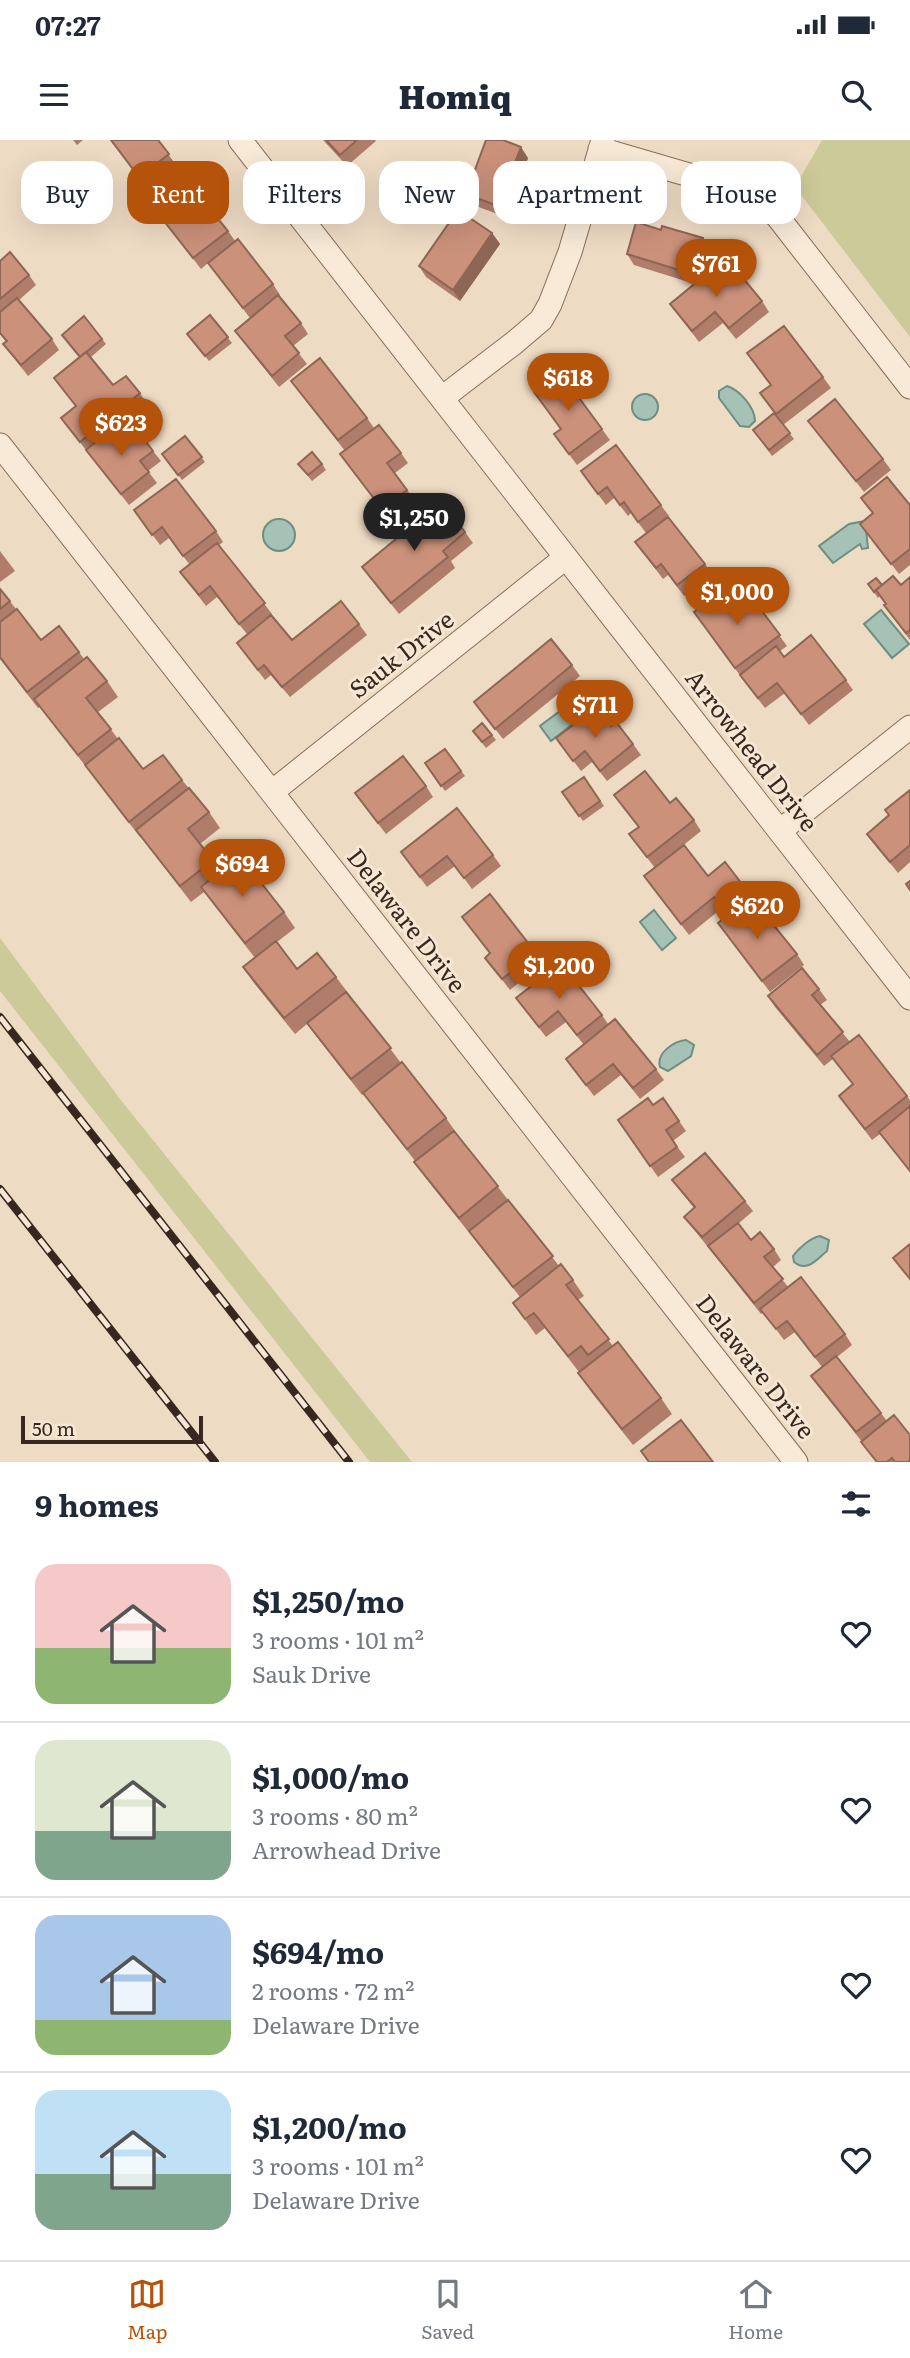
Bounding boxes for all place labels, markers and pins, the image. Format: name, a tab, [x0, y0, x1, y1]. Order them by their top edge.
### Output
pin: $761	[675, 240, 757, 299]
pin: $618	[527, 354, 609, 413]
pin: $623	[80, 398, 162, 458]
pin: $1,250	[357, 494, 471, 553]
pin: $1,000	[680, 568, 794, 627]
pin: $711	[554, 680, 636, 740]
pin: $694	[201, 840, 283, 899]
pin: $620	[716, 882, 798, 941]
pin: $1,200	[502, 942, 616, 1001]

